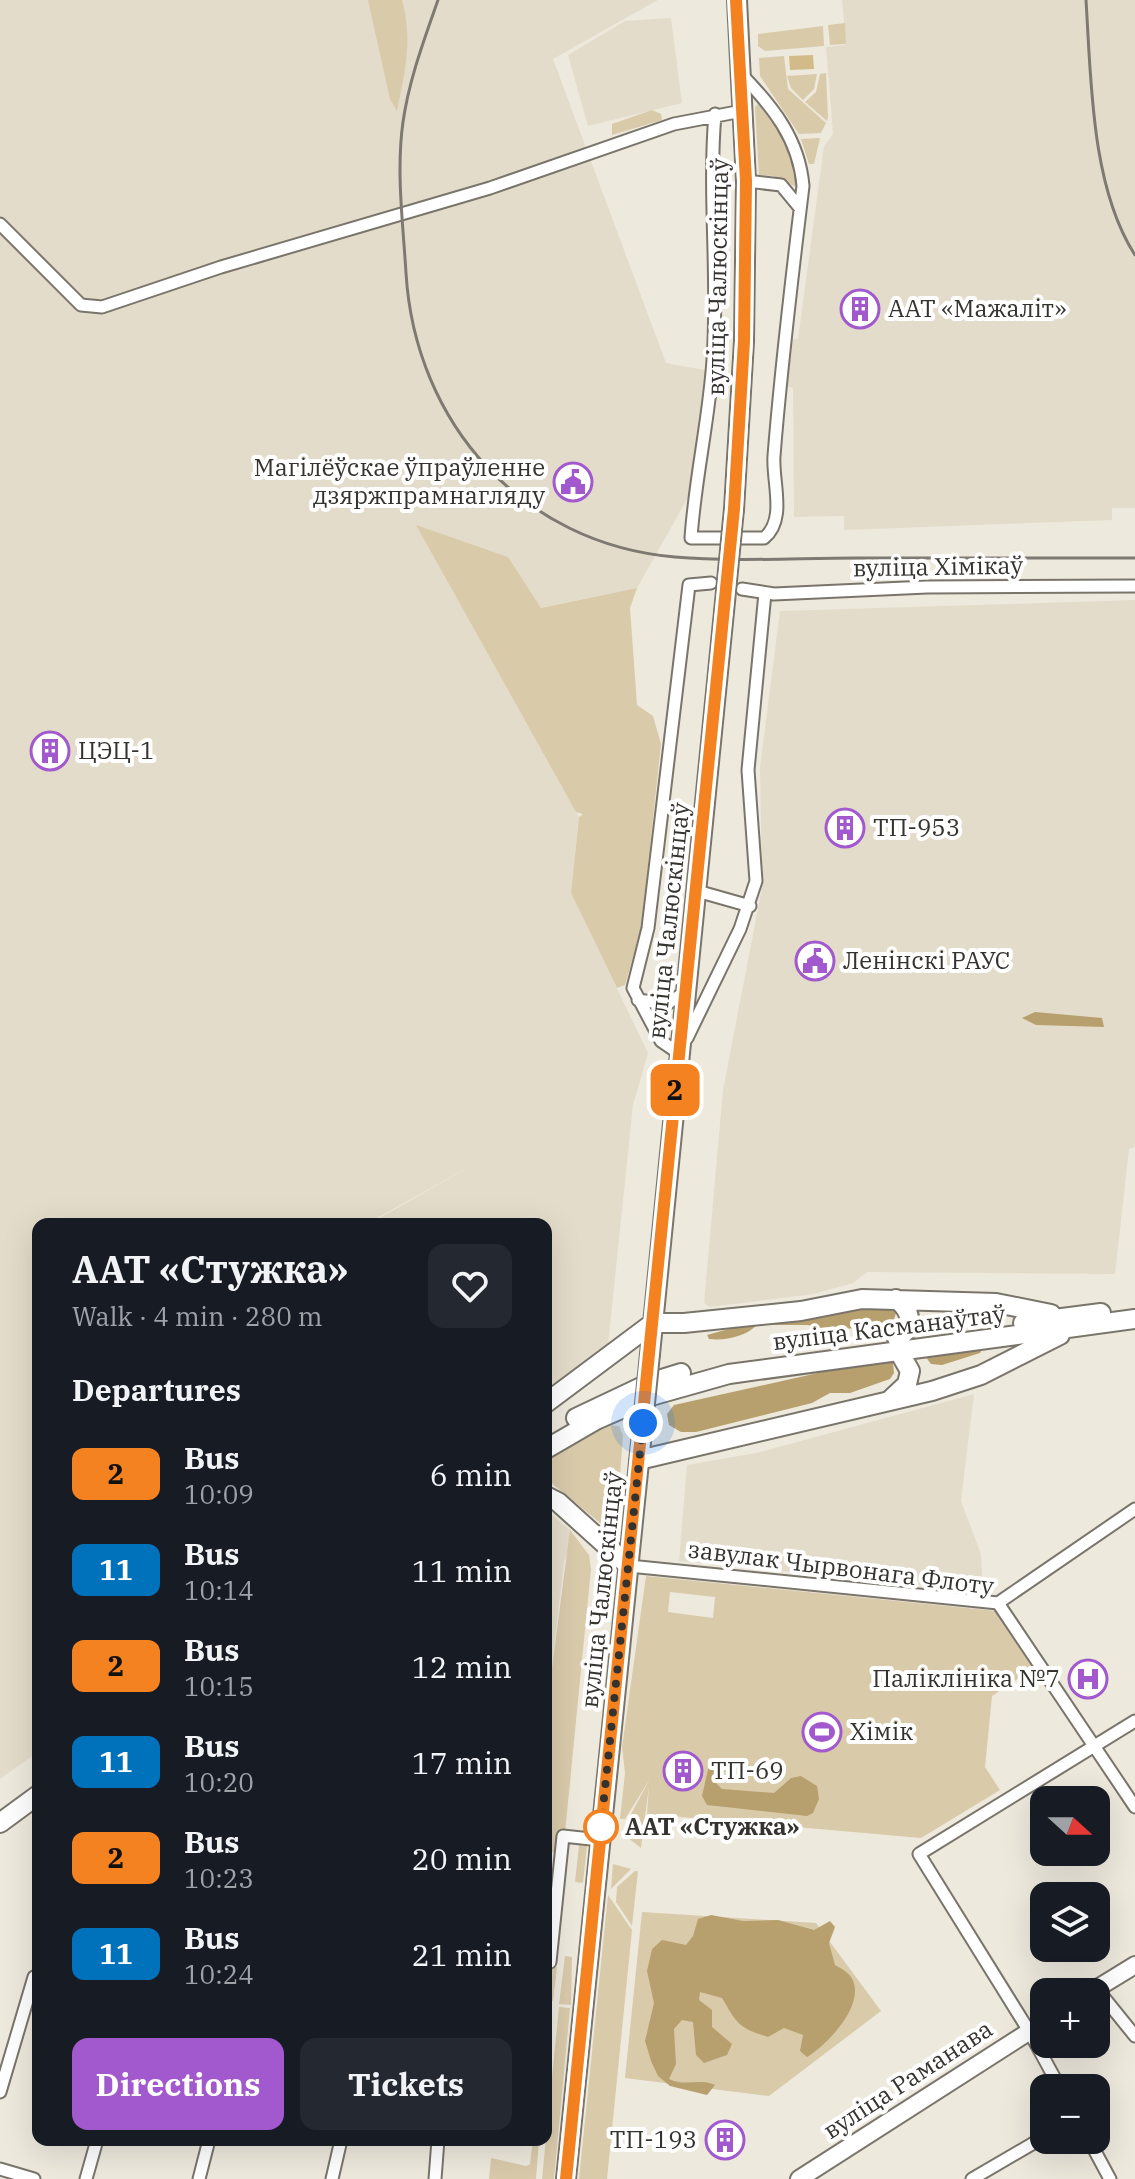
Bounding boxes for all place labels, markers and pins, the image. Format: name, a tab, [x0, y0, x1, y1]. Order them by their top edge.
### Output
building icon: ААТ «Мажаліт»	[839, 288, 881, 330]
place label: ААТ «Мажаліт»	[888, 292, 1067, 324]
place label: Магілёўскае ўпраўленне дзяржпрамнагляду	[254, 451, 545, 511]
public building icon: Магілёўскае ўпраўленне дзяржпрамнагляду	[552, 461, 594, 503]
building icon: ЦЭЦ-1	[29, 730, 71, 772]
place label: ЦЭЦ-1	[78, 734, 154, 766]
building icon: ТП-953	[824, 807, 866, 849]
place label: ТП-953	[873, 811, 960, 843]
public building icon: Ленінскі РАУС	[794, 940, 836, 982]
place label: Ленінскі РАУС	[843, 944, 1010, 976]
hospital icon: Паліклініка №7	[1067, 1658, 1109, 1700]
place label: Паліклініка №7	[872, 1662, 1060, 1694]
sports icon: Хімік	[801, 1711, 843, 1753]
place label: Хімік	[850, 1715, 913, 1747]
building icon: ТП-69	[662, 1750, 704, 1792]
place label: ТП-69	[711, 1754, 784, 1786]
marker: ААТ «Стужка»	[584, 1810, 618, 1844]
place label: ААТ «Стужка»	[625, 1810, 799, 1842]
building icon: ТП-193	[704, 2119, 746, 2161]
place label: ТП-193	[610, 2123, 697, 2155]

